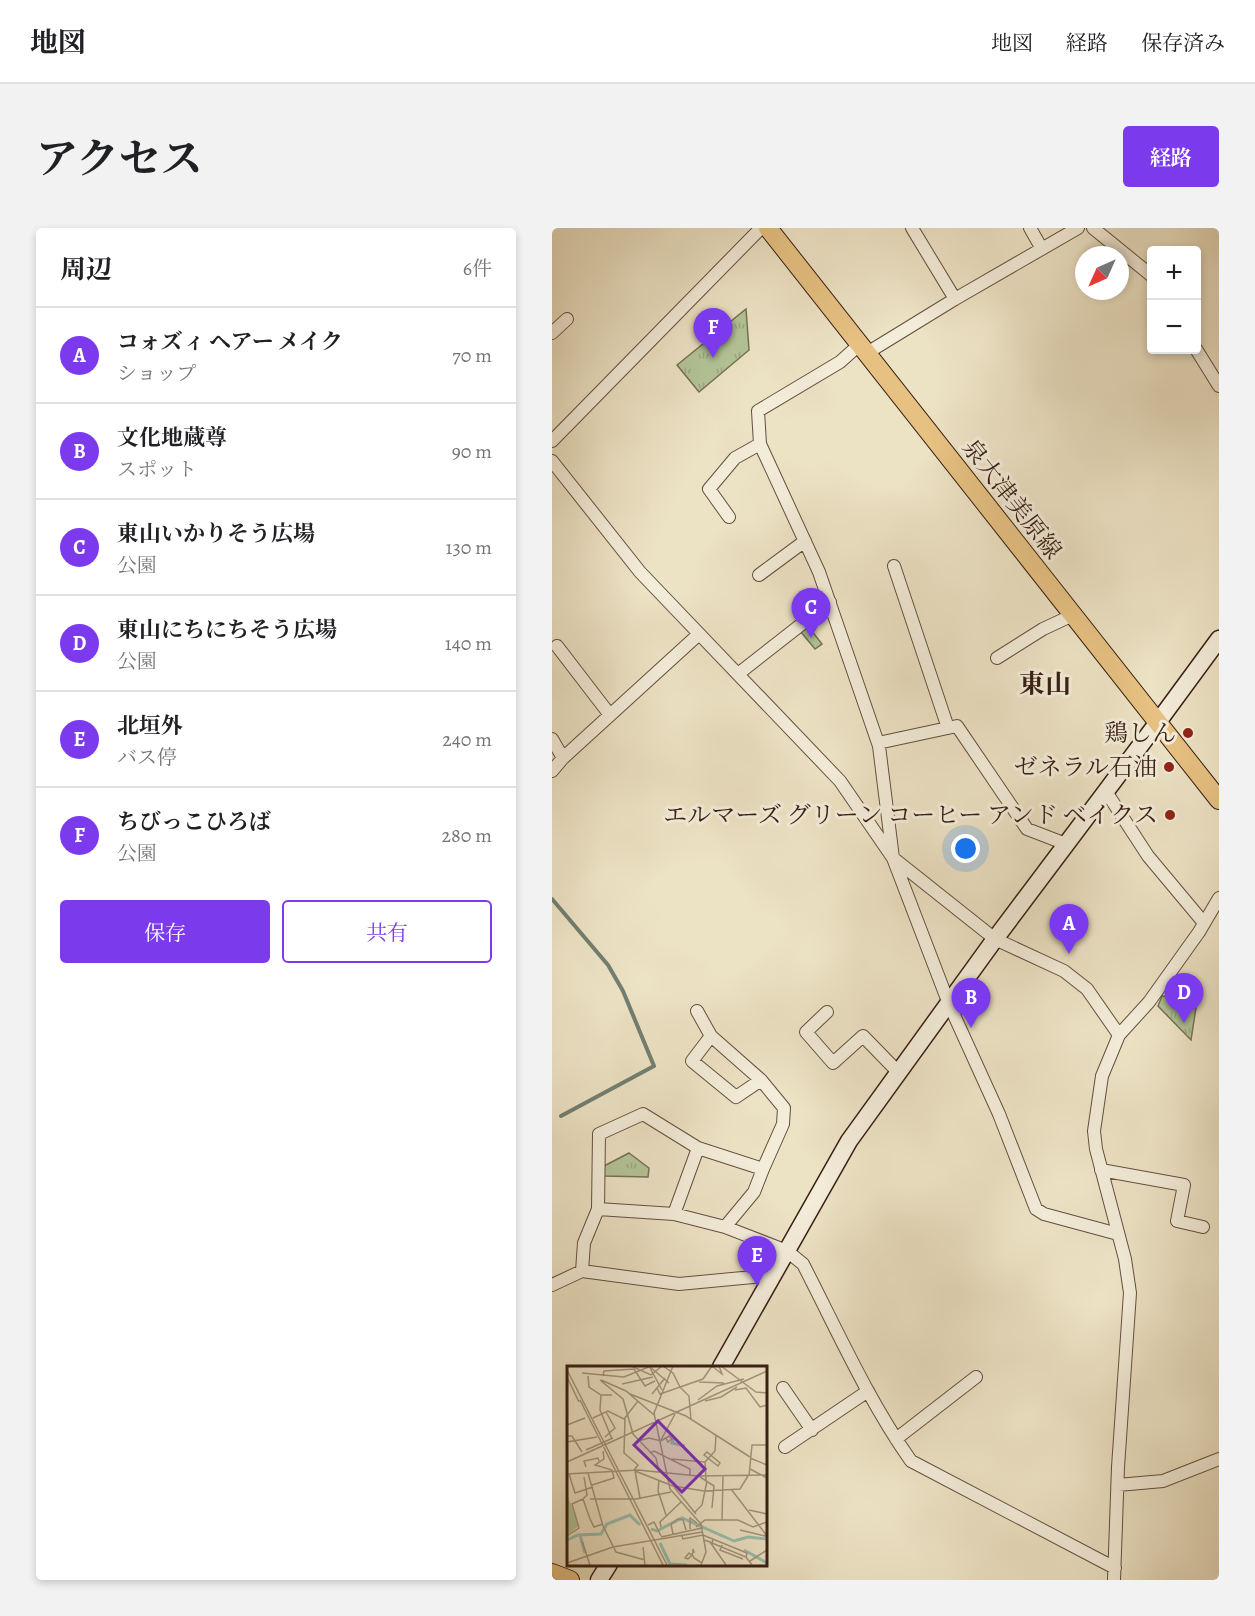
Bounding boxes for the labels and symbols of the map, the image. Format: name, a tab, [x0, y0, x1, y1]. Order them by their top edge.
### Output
north arrow	[1075, 246, 1129, 300]
pin: F	[694, 308, 732, 358]
street label: 泉大津美原線	[955, 432, 1069, 566]
pin: C	[792, 588, 830, 638]
district label: 東山	[1019, 667, 1071, 702]
place label: 鶏しん	[1104, 717, 1176, 749]
marker: 鶏しん	[1181, 726, 1195, 740]
place label: ゼネラル石油	[1014, 751, 1157, 783]
marker: ゼネラル石油	[1162, 760, 1176, 774]
place label: エルマーズ グリーン コーヒー アンド ベイクス	[663, 799, 1158, 831]
marker: エルマーズ グリーン コーヒー アンド ベイクス	[1163, 808, 1177, 822]
your location	[951, 834, 980, 863]
pin: A	[1050, 904, 1088, 954]
pin: D	[1164, 974, 1204, 1023]
pin: B	[952, 978, 990, 1028]
pin: E	[738, 1236, 776, 1286]
inset map	[567, 1366, 766, 1565]

